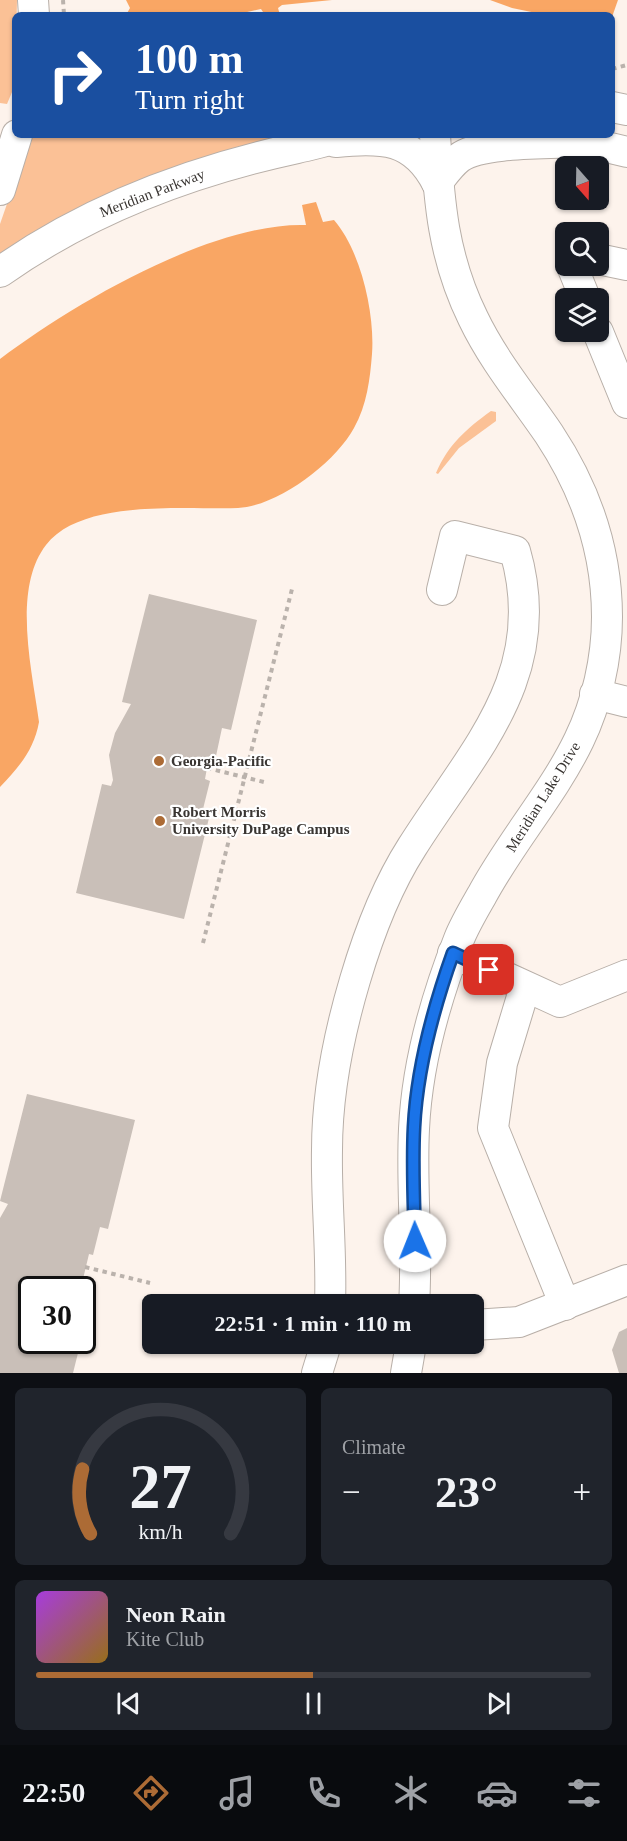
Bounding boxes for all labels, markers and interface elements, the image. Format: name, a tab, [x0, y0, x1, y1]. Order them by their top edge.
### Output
icon: right	[36, 36, 114, 114]
text: 100 m	[135, 36, 244, 82]
text: Turn right	[135, 85, 244, 115]
north arrow	[555, 156, 609, 210]
map controls	[555, 156, 609, 342]
street label: Meridian Parkway	[97, 165, 207, 220]
button: search	[555, 222, 609, 276]
button: layers	[555, 288, 609, 342]
street label: Meridian Lake Drive	[503, 739, 584, 855]
place label: Georgia-Pacific	[171, 753, 271, 769]
marker: Georgia-Pacific	[152, 754, 166, 768]
place label: Robert Morris University DuPage Campus	[172, 804, 350, 837]
marker: Robert Morris University DuPage Campus	[153, 814, 167, 828]
pin	[463, 944, 514, 995]
icon: arrive	[472, 953, 505, 986]
position arrow	[383, 1209, 447, 1273]
speed limit sign: 30	[18, 1276, 96, 1354]
text: 22:51 · 1 min · 110 m	[215, 1311, 411, 1336]
text: Climate	[342, 1436, 405, 1458]
text: 27	[129, 1452, 192, 1521]
text: 23°	[435, 1467, 498, 1517]
text: −	[342, 1474, 361, 1510]
text: +	[572, 1474, 591, 1510]
text: km/h	[138, 1520, 183, 1544]
text: Neon Rain	[126, 1602, 226, 1627]
text: Kite Club	[126, 1628, 204, 1650]
icon: previous	[112, 1687, 145, 1720]
icon: pause	[297, 1687, 330, 1720]
icon: next	[482, 1687, 515, 1720]
icon: directions	[130, 1772, 172, 1814]
icon: music	[216, 1772, 258, 1814]
icon: phone	[303, 1772, 345, 1814]
icon: climate	[390, 1772, 432, 1814]
icon: car	[476, 1772, 518, 1814]
icon: filters	[563, 1772, 605, 1814]
text: 22:50	[22, 1778, 85, 1808]

